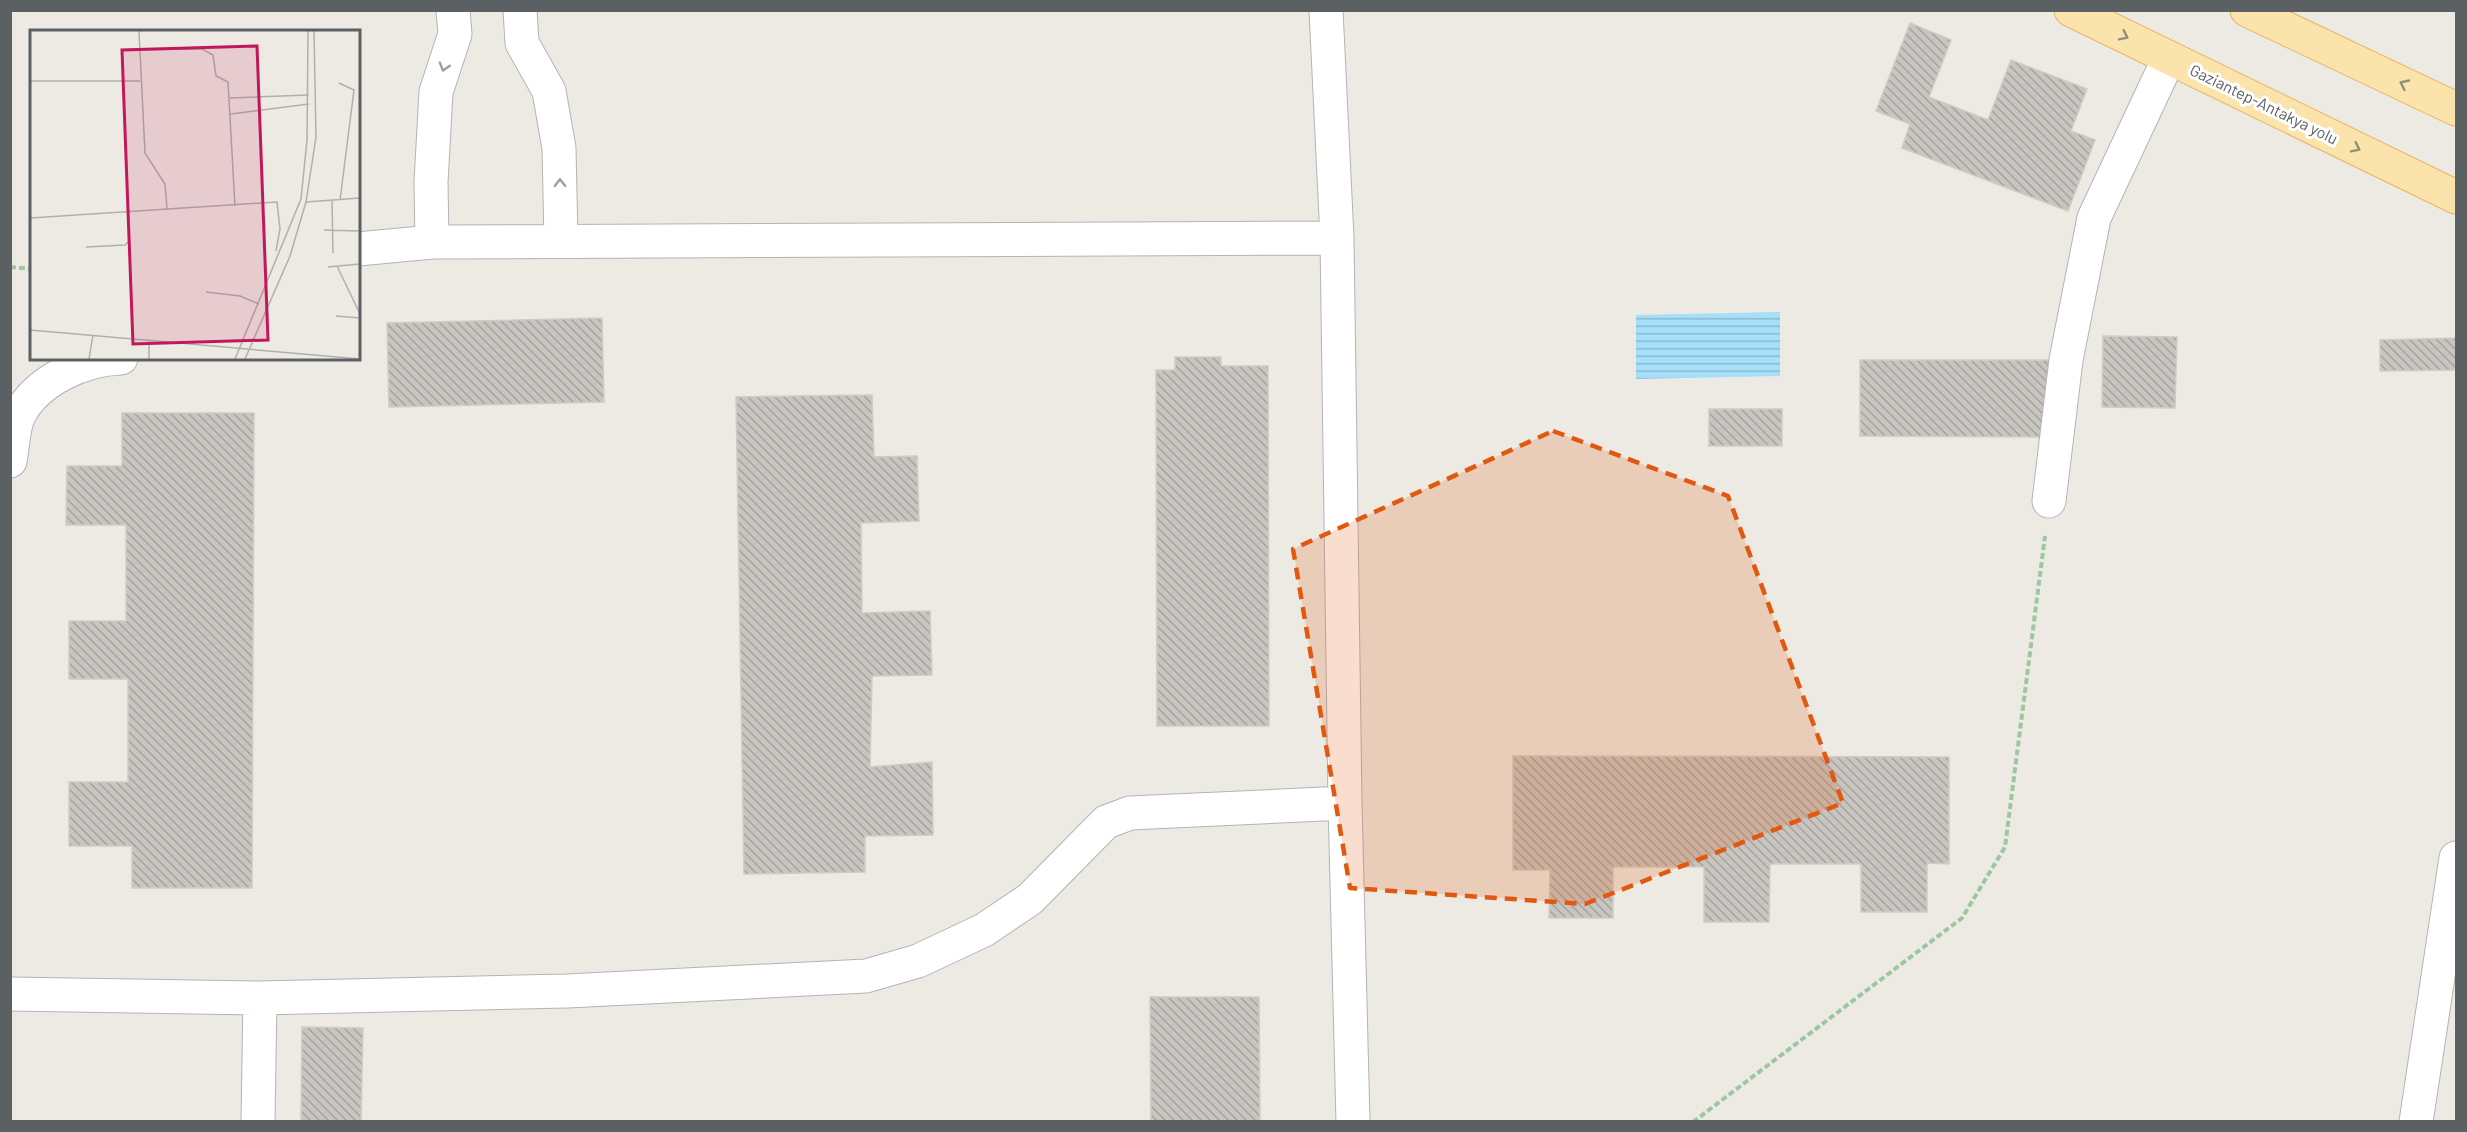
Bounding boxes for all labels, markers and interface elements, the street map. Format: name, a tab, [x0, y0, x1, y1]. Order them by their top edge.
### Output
one-way arrow	[2117, 29, 2128, 40]
inset map	[30, 30, 360, 360]
street label: Gaziantep-Antakya yolu	[2187, 59, 2341, 148]
one-way arrow	[439, 61, 451, 72]
one-way arrow	[2399, 79, 2410, 91]
one-way arrow	[2349, 141, 2360, 153]
one-way arrow	[554, 178, 566, 187]

